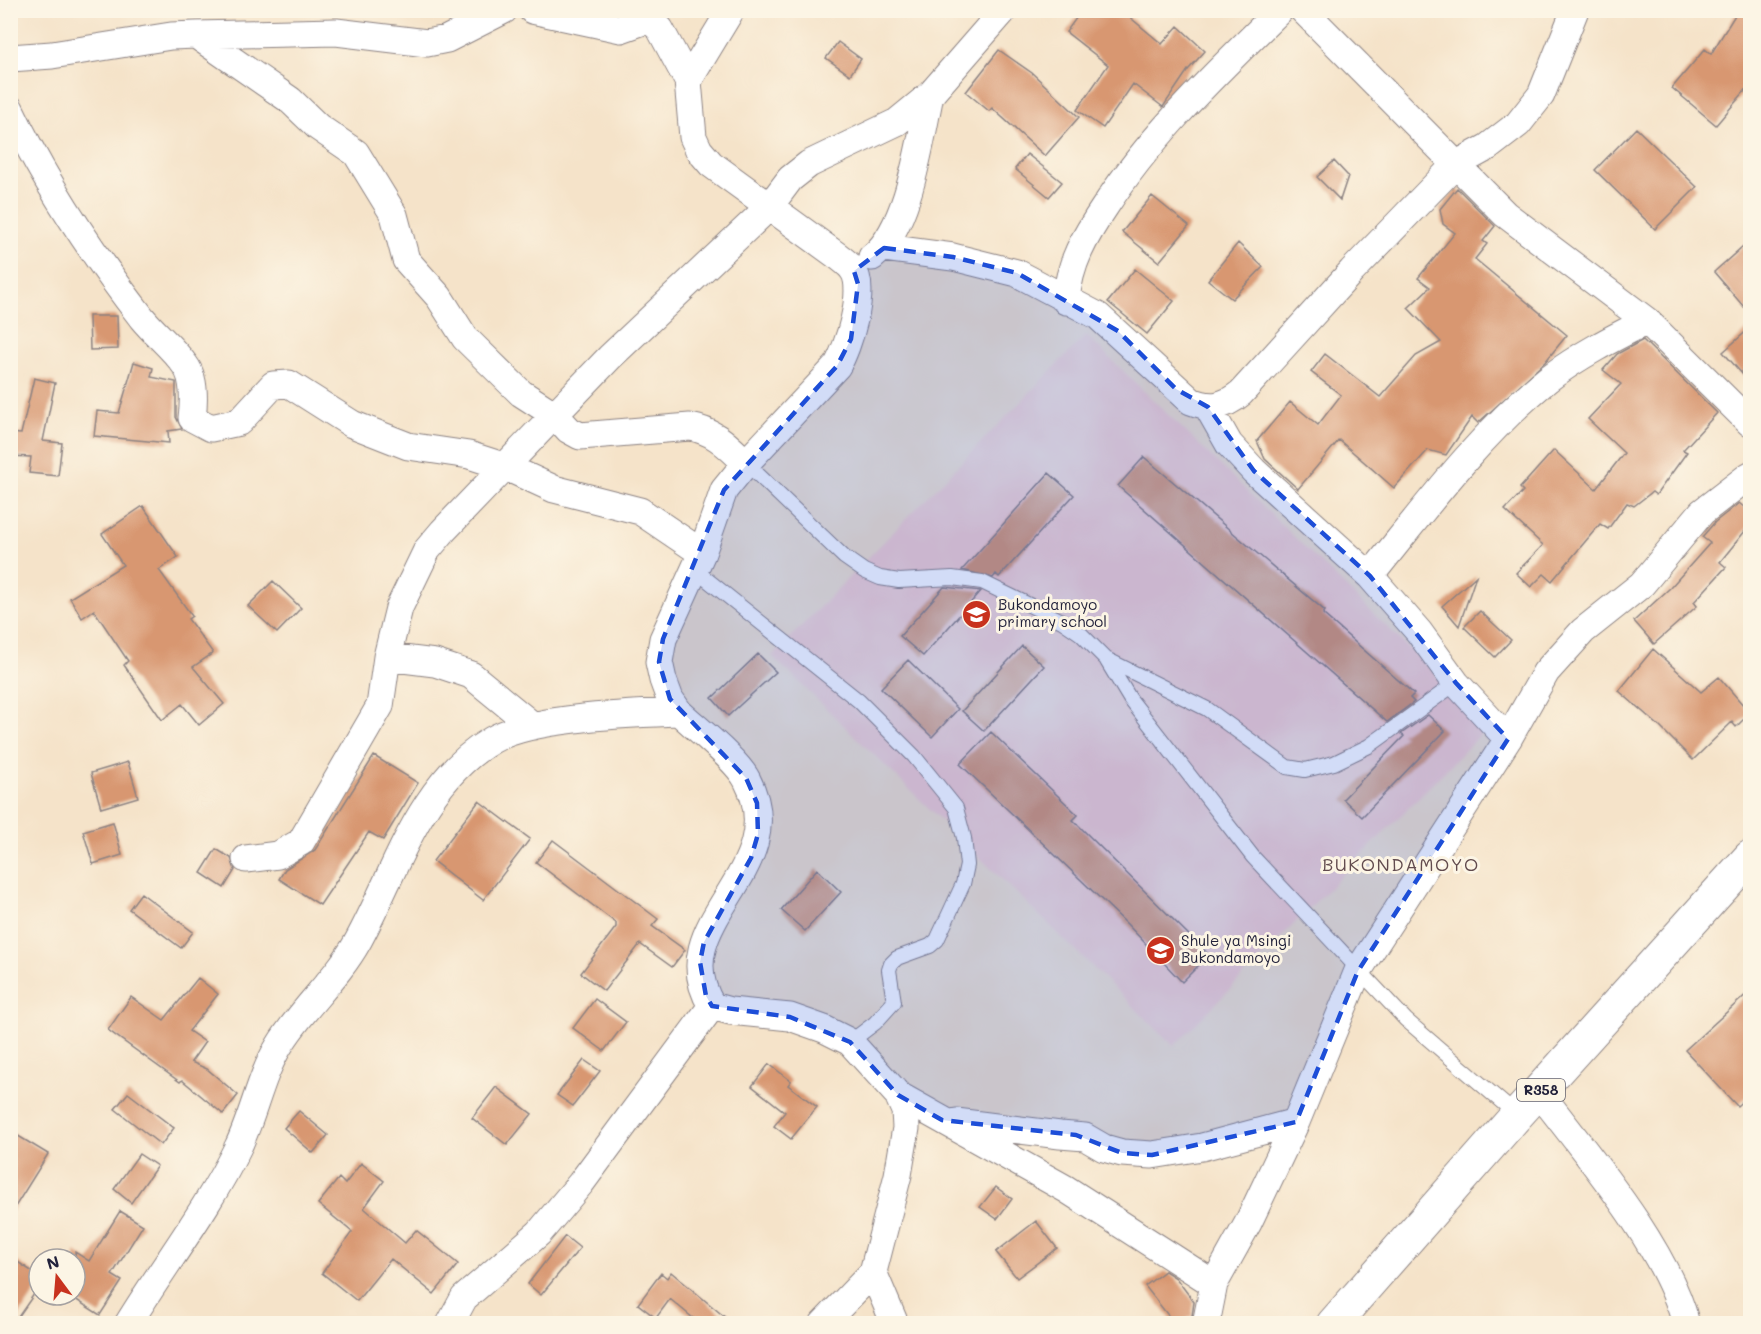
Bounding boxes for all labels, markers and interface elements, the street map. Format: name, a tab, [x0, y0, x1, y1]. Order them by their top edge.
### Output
place label: Bukondamoyo primary school	[998, 594, 1107, 631]
school or university icon: Bukondamoyo primary school	[961, 598, 993, 630]
district label: BUKONDAMOYO	[1322, 852, 1480, 876]
place label: Shule ya Msingi Bukondamoyo	[1181, 930, 1291, 967]
school or university icon: Shule ya Msingi Bukondamoyo	[1144, 934, 1176, 966]
road number: R358	[1517, 1079, 1565, 1101]
north arrow	[27, 1247, 87, 1307]
text: N	[44, 1250, 61, 1274]

